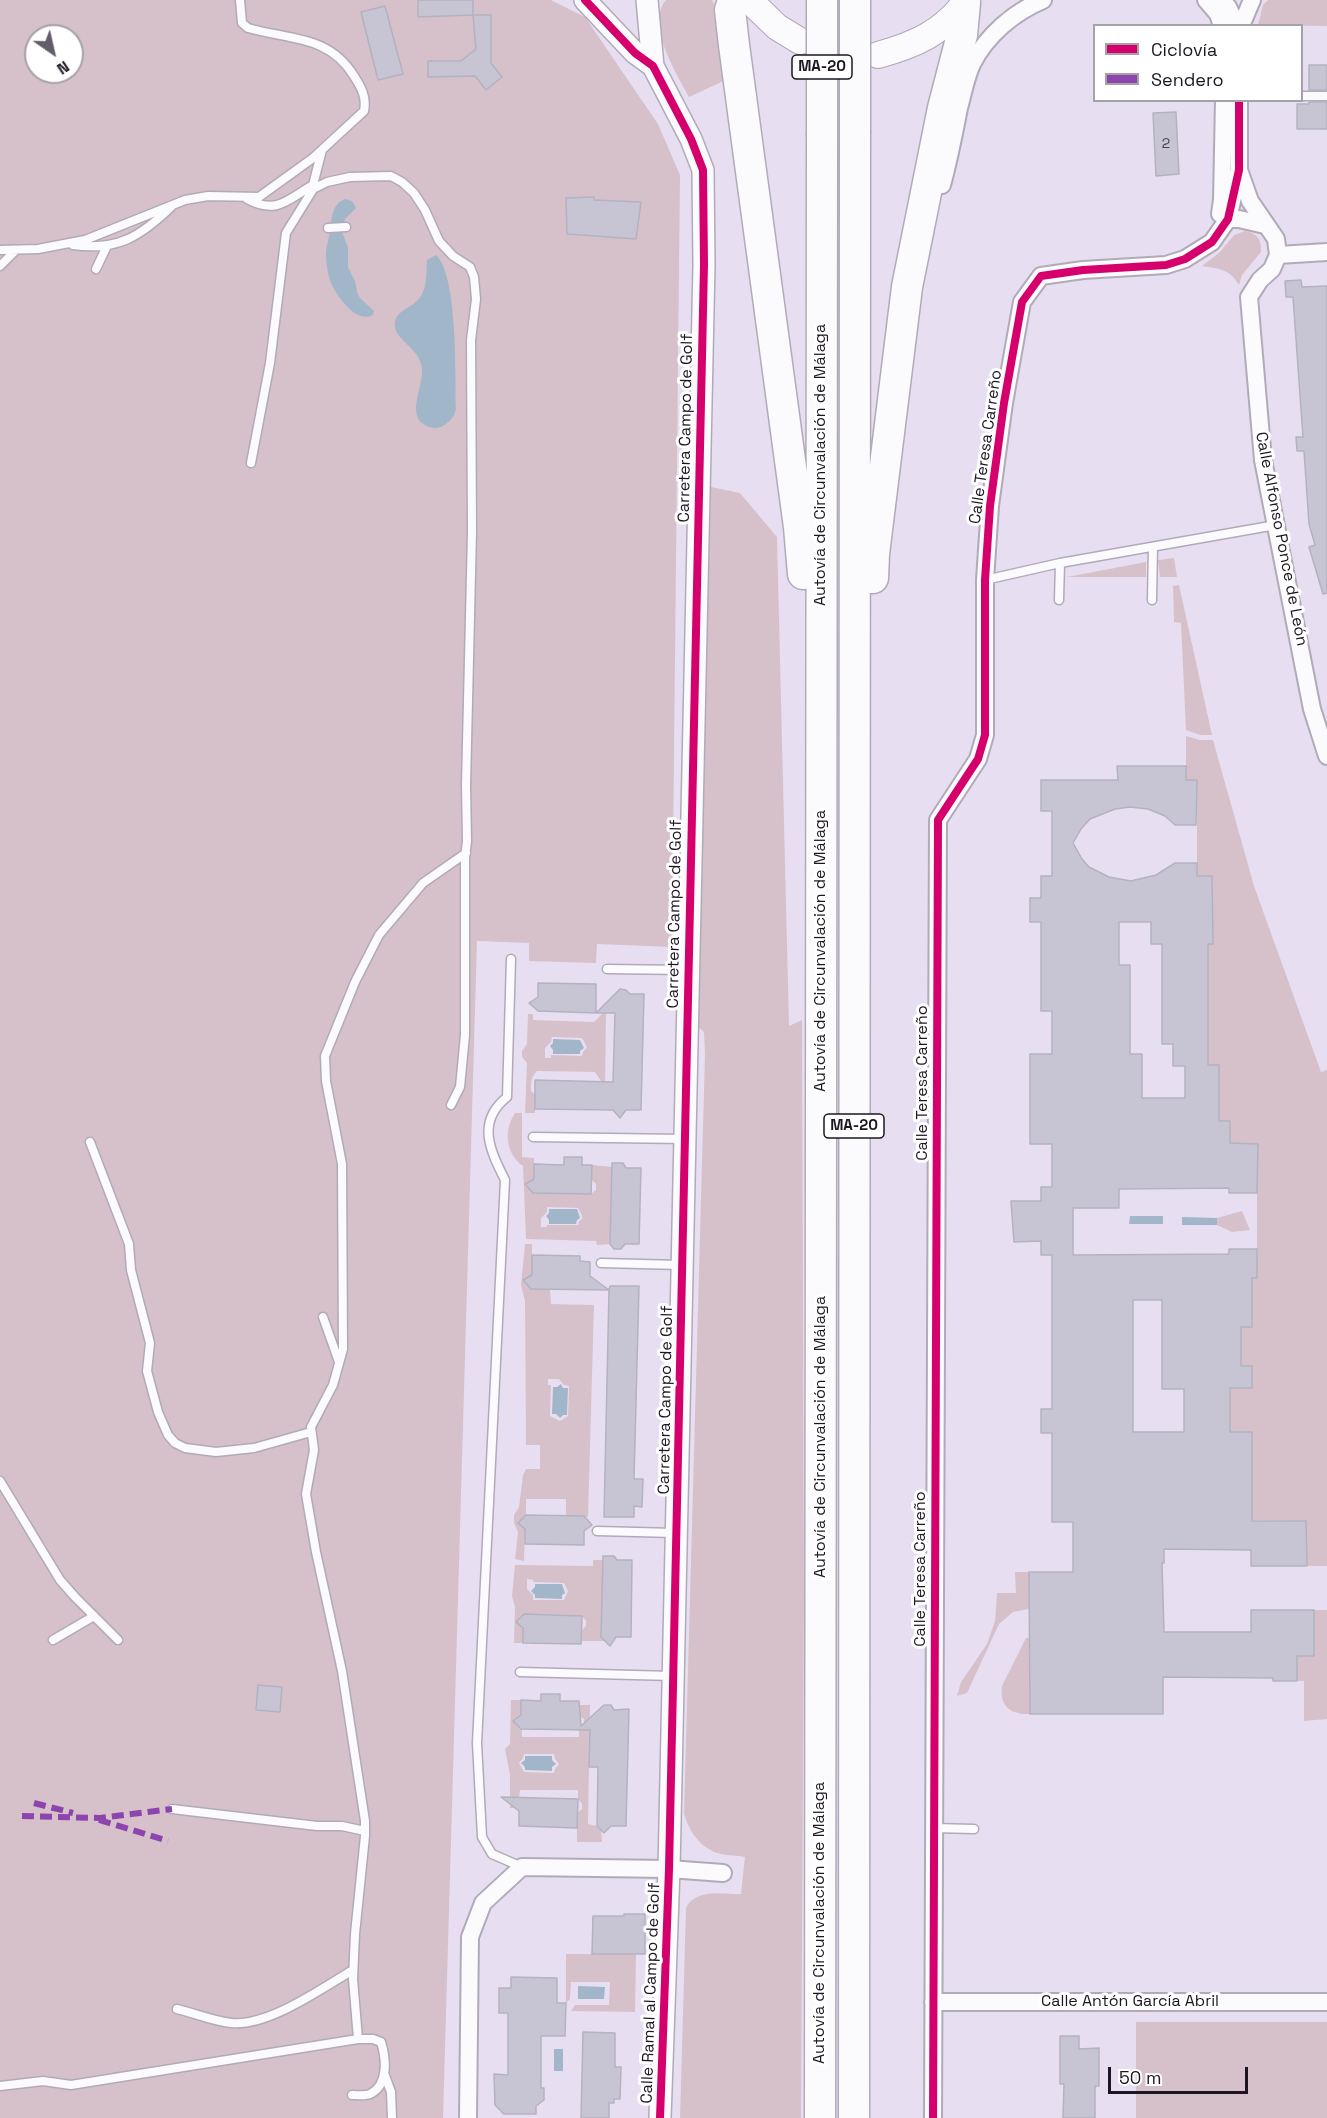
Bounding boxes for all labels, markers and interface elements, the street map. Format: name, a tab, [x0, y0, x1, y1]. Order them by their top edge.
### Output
north arrow	[24, 24, 84, 84]
legend	[1093, 24, 1303, 102]
text: Ciclovía	[1151, 38, 1217, 61]
road number: MA-20	[792, 55, 852, 79]
text: N	[53, 56, 74, 79]
text: Sendero	[1151, 68, 1224, 91]
house number: 2	[1162, 136, 1170, 152]
street label: Autovía de Circunvalación de Málaga	[811, 324, 831, 606]
street label: Carretera Campo de Golf	[675, 333, 697, 523]
street label: Calle Teresa Carreño	[966, 369, 1006, 525]
street label: Calle Alfonso Ponce de León	[1251, 430, 1311, 648]
street label: Autovía de Circunvalación de Málaga	[811, 810, 831, 1092]
street label: Carretera Campo de Golf	[664, 819, 686, 1009]
street label: Calle Teresa Carreño	[913, 1005, 933, 1161]
road number: MA-20	[824, 1114, 884, 1138]
street label: Autovía de Circunvalación de Málaga	[811, 1296, 831, 1578]
street label: Carretera Campo de Golf	[655, 1305, 677, 1495]
street label: Calle Teresa Carreño	[911, 1491, 931, 1647]
street label: Autovía de Circunvalación de Málaga	[810, 1782, 830, 2064]
street label: Calle Ramal al Campo de Golf	[638, 1882, 664, 2104]
street label: Calle Antón García Abril	[1041, 1992, 1219, 2012]
scale bar	[1111, 2055, 1250, 2093]
text: 50 m	[1119, 2066, 1161, 2089]

